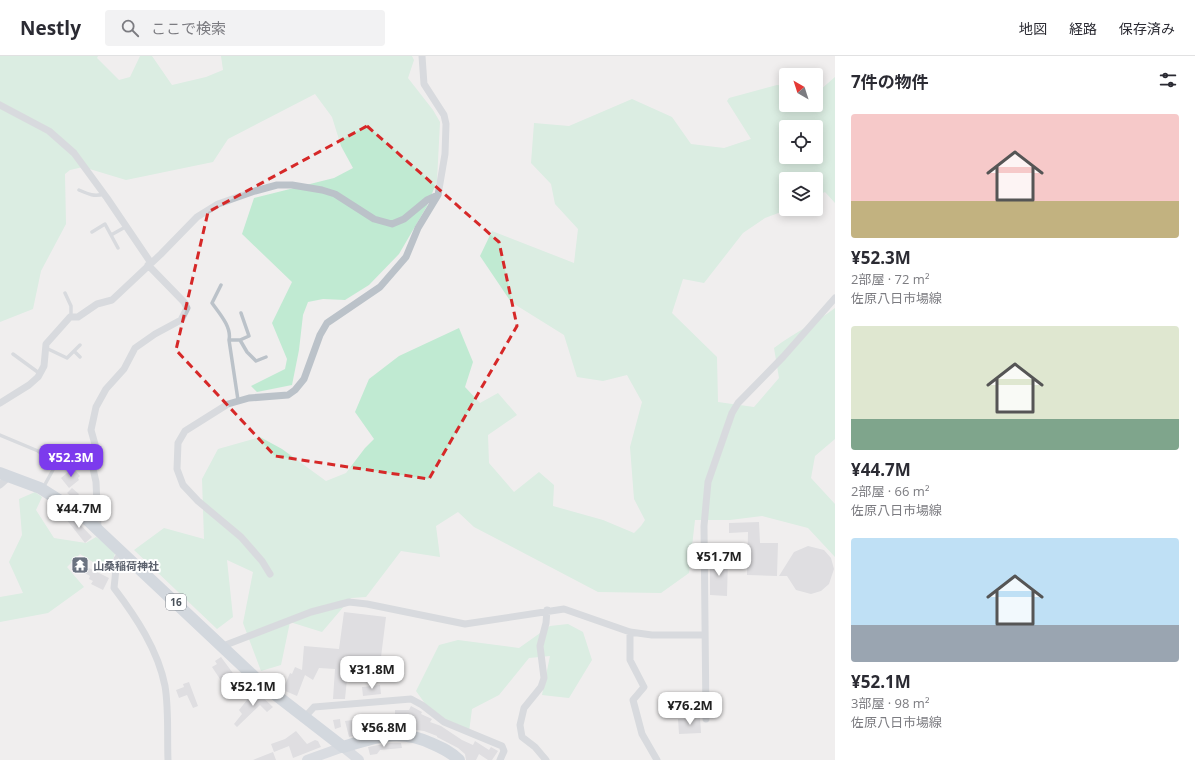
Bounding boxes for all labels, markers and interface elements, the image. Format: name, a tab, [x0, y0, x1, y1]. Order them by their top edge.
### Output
search box	[105, 10, 385, 46]
text: Nestly	[20, 15, 81, 41]
icon: search	[119, 17, 141, 39]
text: ここで検索	[151, 18, 226, 38]
text: 地図	[1019, 19, 1047, 38]
text: 経路	[1069, 19, 1097, 38]
text: 保存済み	[1119, 19, 1175, 38]
north arrow	[779, 68, 823, 112]
map controls	[779, 68, 823, 216]
icon: filters	[1157, 69, 1179, 91]
text: 7件の物件	[851, 70, 929, 93]
button: locate	[779, 120, 823, 164]
icon: home	[979, 140, 1051, 212]
button: layers	[779, 172, 823, 216]
text: ¥52.3M	[851, 246, 911, 269]
text: 2部屋 · 72 m²	[851, 270, 929, 288]
text: 佐原八日市場線	[851, 289, 942, 307]
icon: home	[979, 352, 1051, 424]
pin: ¥52.3M	[38, 444, 104, 478]
text: ¥52.3M	[48, 448, 94, 466]
text: ¥44.7M	[851, 458, 911, 481]
text: 2部屋 · 66 m²	[851, 482, 929, 500]
pin: ¥44.7M	[46, 495, 112, 529]
text: ¥44.7M	[56, 499, 102, 517]
text: 佐原八日市場線	[851, 501, 942, 519]
pin: ¥51.7M	[686, 543, 752, 577]
text: ¥51.7M	[696, 547, 742, 565]
temple icon: 山桑稲荷神社	[70, 555, 90, 575]
place label: 山桑稲荷神社	[93, 558, 159, 573]
icon: home	[979, 564, 1051, 636]
road number: 16	[166, 594, 186, 610]
pin: ¥31.8M	[339, 656, 405, 690]
text: ¥31.8M	[349, 660, 395, 678]
text: ¥52.1M	[851, 670, 911, 693]
pin: ¥52.1M	[220, 673, 286, 707]
text: ¥52.1M	[230, 677, 276, 695]
pin: ¥76.2M	[657, 692, 723, 726]
text: 3部屋 · 98 m²	[851, 694, 929, 712]
text: ¥76.2M	[667, 696, 713, 714]
text: 佐原八日市場線	[851, 713, 942, 731]
pin: ¥56.8M	[351, 714, 417, 748]
text: ¥56.8M	[361, 718, 407, 736]

